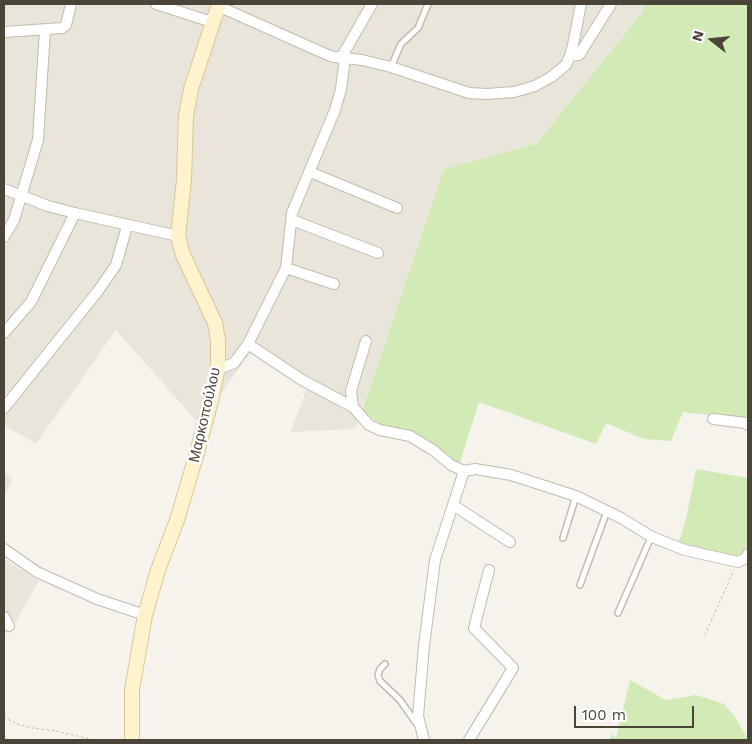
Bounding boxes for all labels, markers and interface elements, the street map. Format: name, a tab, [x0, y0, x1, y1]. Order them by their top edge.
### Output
north arrow	[687, 15, 737, 65]
text: N	[688, 29, 707, 43]
street label: Μαρκοπούλου	[185, 366, 225, 464]
scale bar	[577, 696, 697, 728]
text: 100 m	[582, 706, 626, 724]

